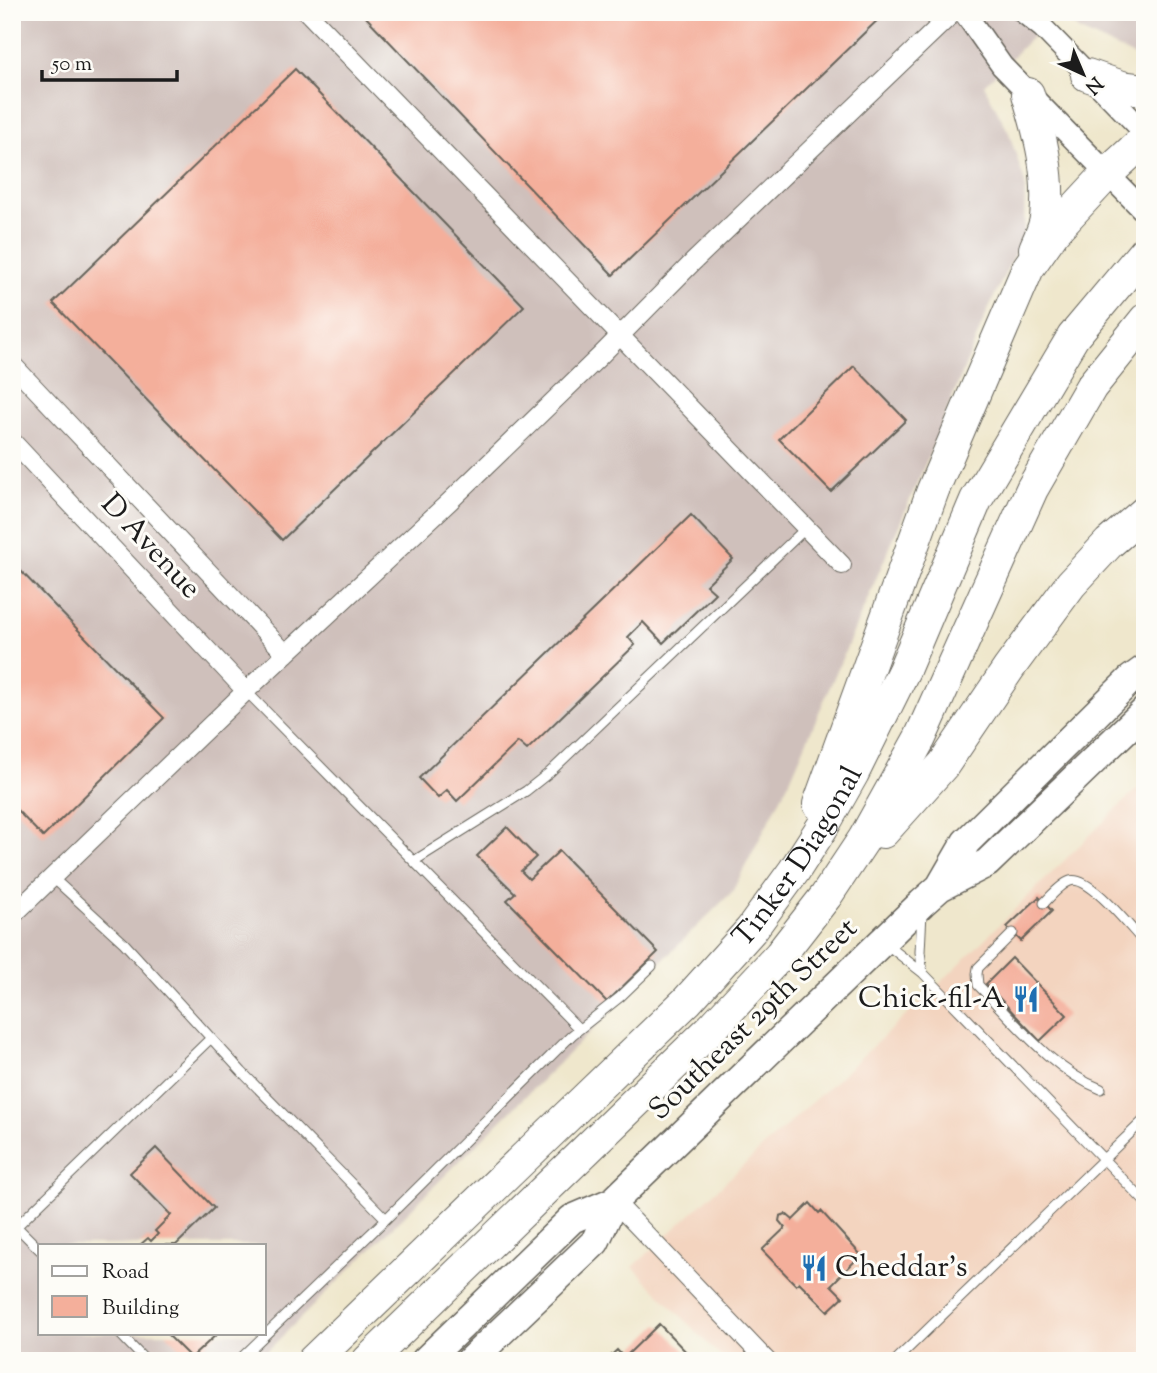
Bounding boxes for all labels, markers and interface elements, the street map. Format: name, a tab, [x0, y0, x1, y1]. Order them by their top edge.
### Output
scale bar	[42, 38, 177, 82]
north arrow	[1048, 38, 1118, 108]
text: 50 m	[51, 50, 92, 80]
text: N	[1078, 69, 1108, 99]
street label: D Avenue	[90, 485, 210, 609]
street label: Tinker Diagonal	[723, 759, 874, 958]
street label: Southeast 29th Street	[640, 909, 868, 1131]
place label: Chick-fil-A	[858, 978, 1005, 1021]
restaurant icon: Chick-fil-A	[1011, 984, 1041, 1014]
legend	[38, 1244, 266, 1334]
place label: Cheddar's	[835, 1247, 968, 1290]
restaurant icon: Cheddar's	[799, 1253, 829, 1283]
text: Road	[102, 1258, 149, 1288]
text: Building	[102, 1294, 179, 1324]

